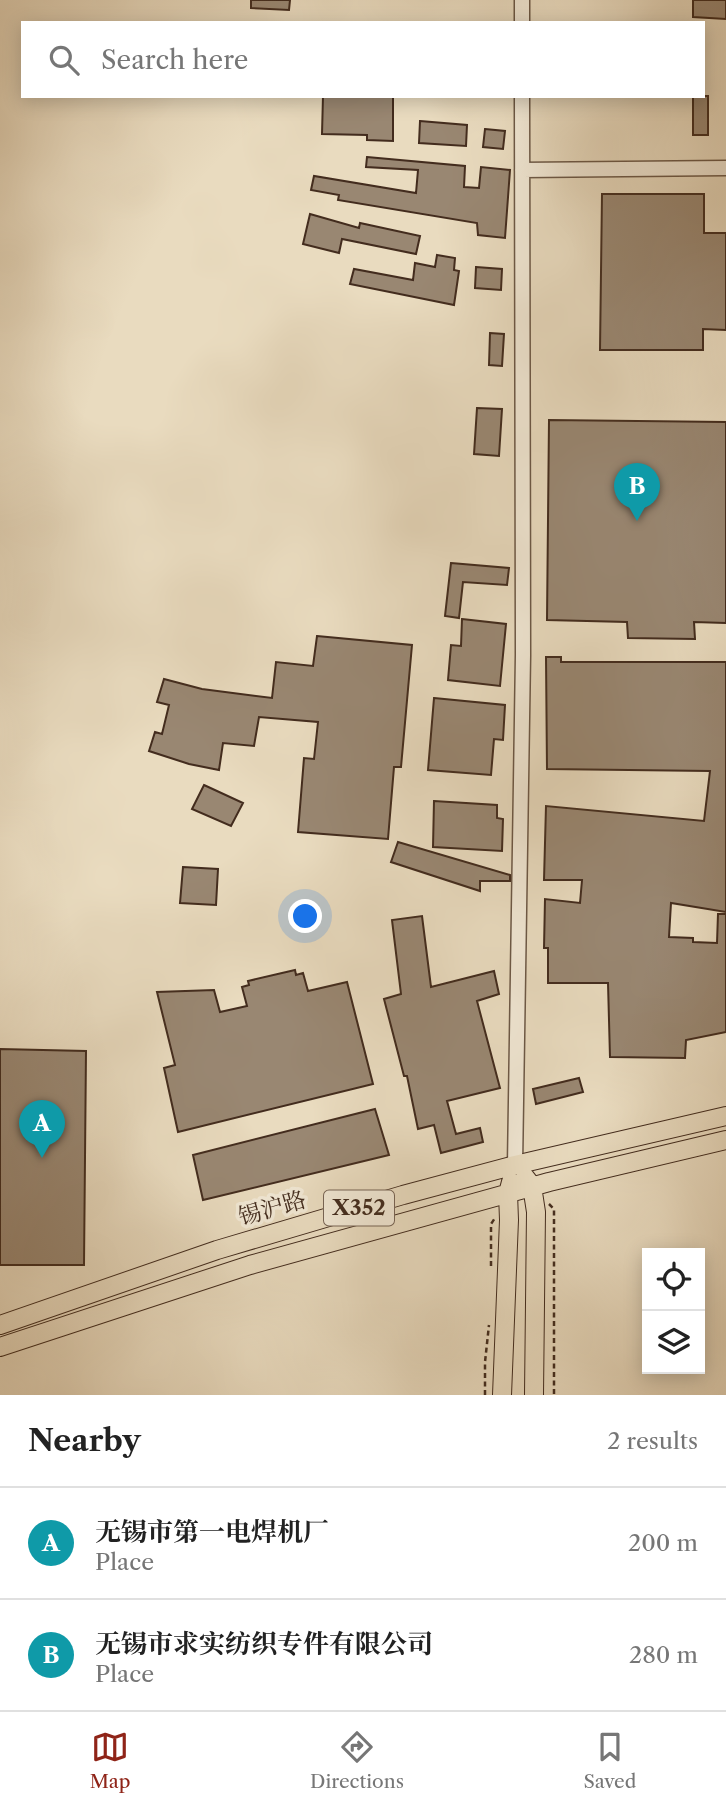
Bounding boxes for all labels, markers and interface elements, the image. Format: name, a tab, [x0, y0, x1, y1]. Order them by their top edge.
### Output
search box	[21, 21, 705, 98]
icon: search	[45, 41, 83, 79]
text: Search here	[101, 44, 248, 76]
pin: B	[614, 463, 660, 521]
your location	[288, 899, 322, 933]
pin: A	[19, 1100, 65, 1158]
street label: 锡沪路	[235, 1185, 309, 1231]
road number: X352	[324, 1190, 394, 1226]
map controls	[642, 1248, 705, 1374]
button: locate	[642, 1248, 705, 1311]
button: layers	[642, 1311, 705, 1374]
text: Nearby	[28, 1422, 141, 1459]
text: 2 results	[607, 1427, 698, 1455]
text: 无锡市第一电焊机厂	[95, 1516, 329, 1548]
text: A	[42, 1529, 60, 1557]
text: 200 m	[628, 1529, 698, 1557]
text: Place	[95, 1548, 154, 1576]
text: 无锡市求实纺织专件有限公司	[95, 1628, 433, 1660]
text: B	[42, 1641, 60, 1669]
text: 280 m	[629, 1641, 698, 1669]
text: Place	[95, 1660, 154, 1688]
tab: Map	[90, 1728, 131, 1793]
tab: Directions	[310, 1728, 404, 1793]
tab: Saved	[583, 1728, 636, 1793]

